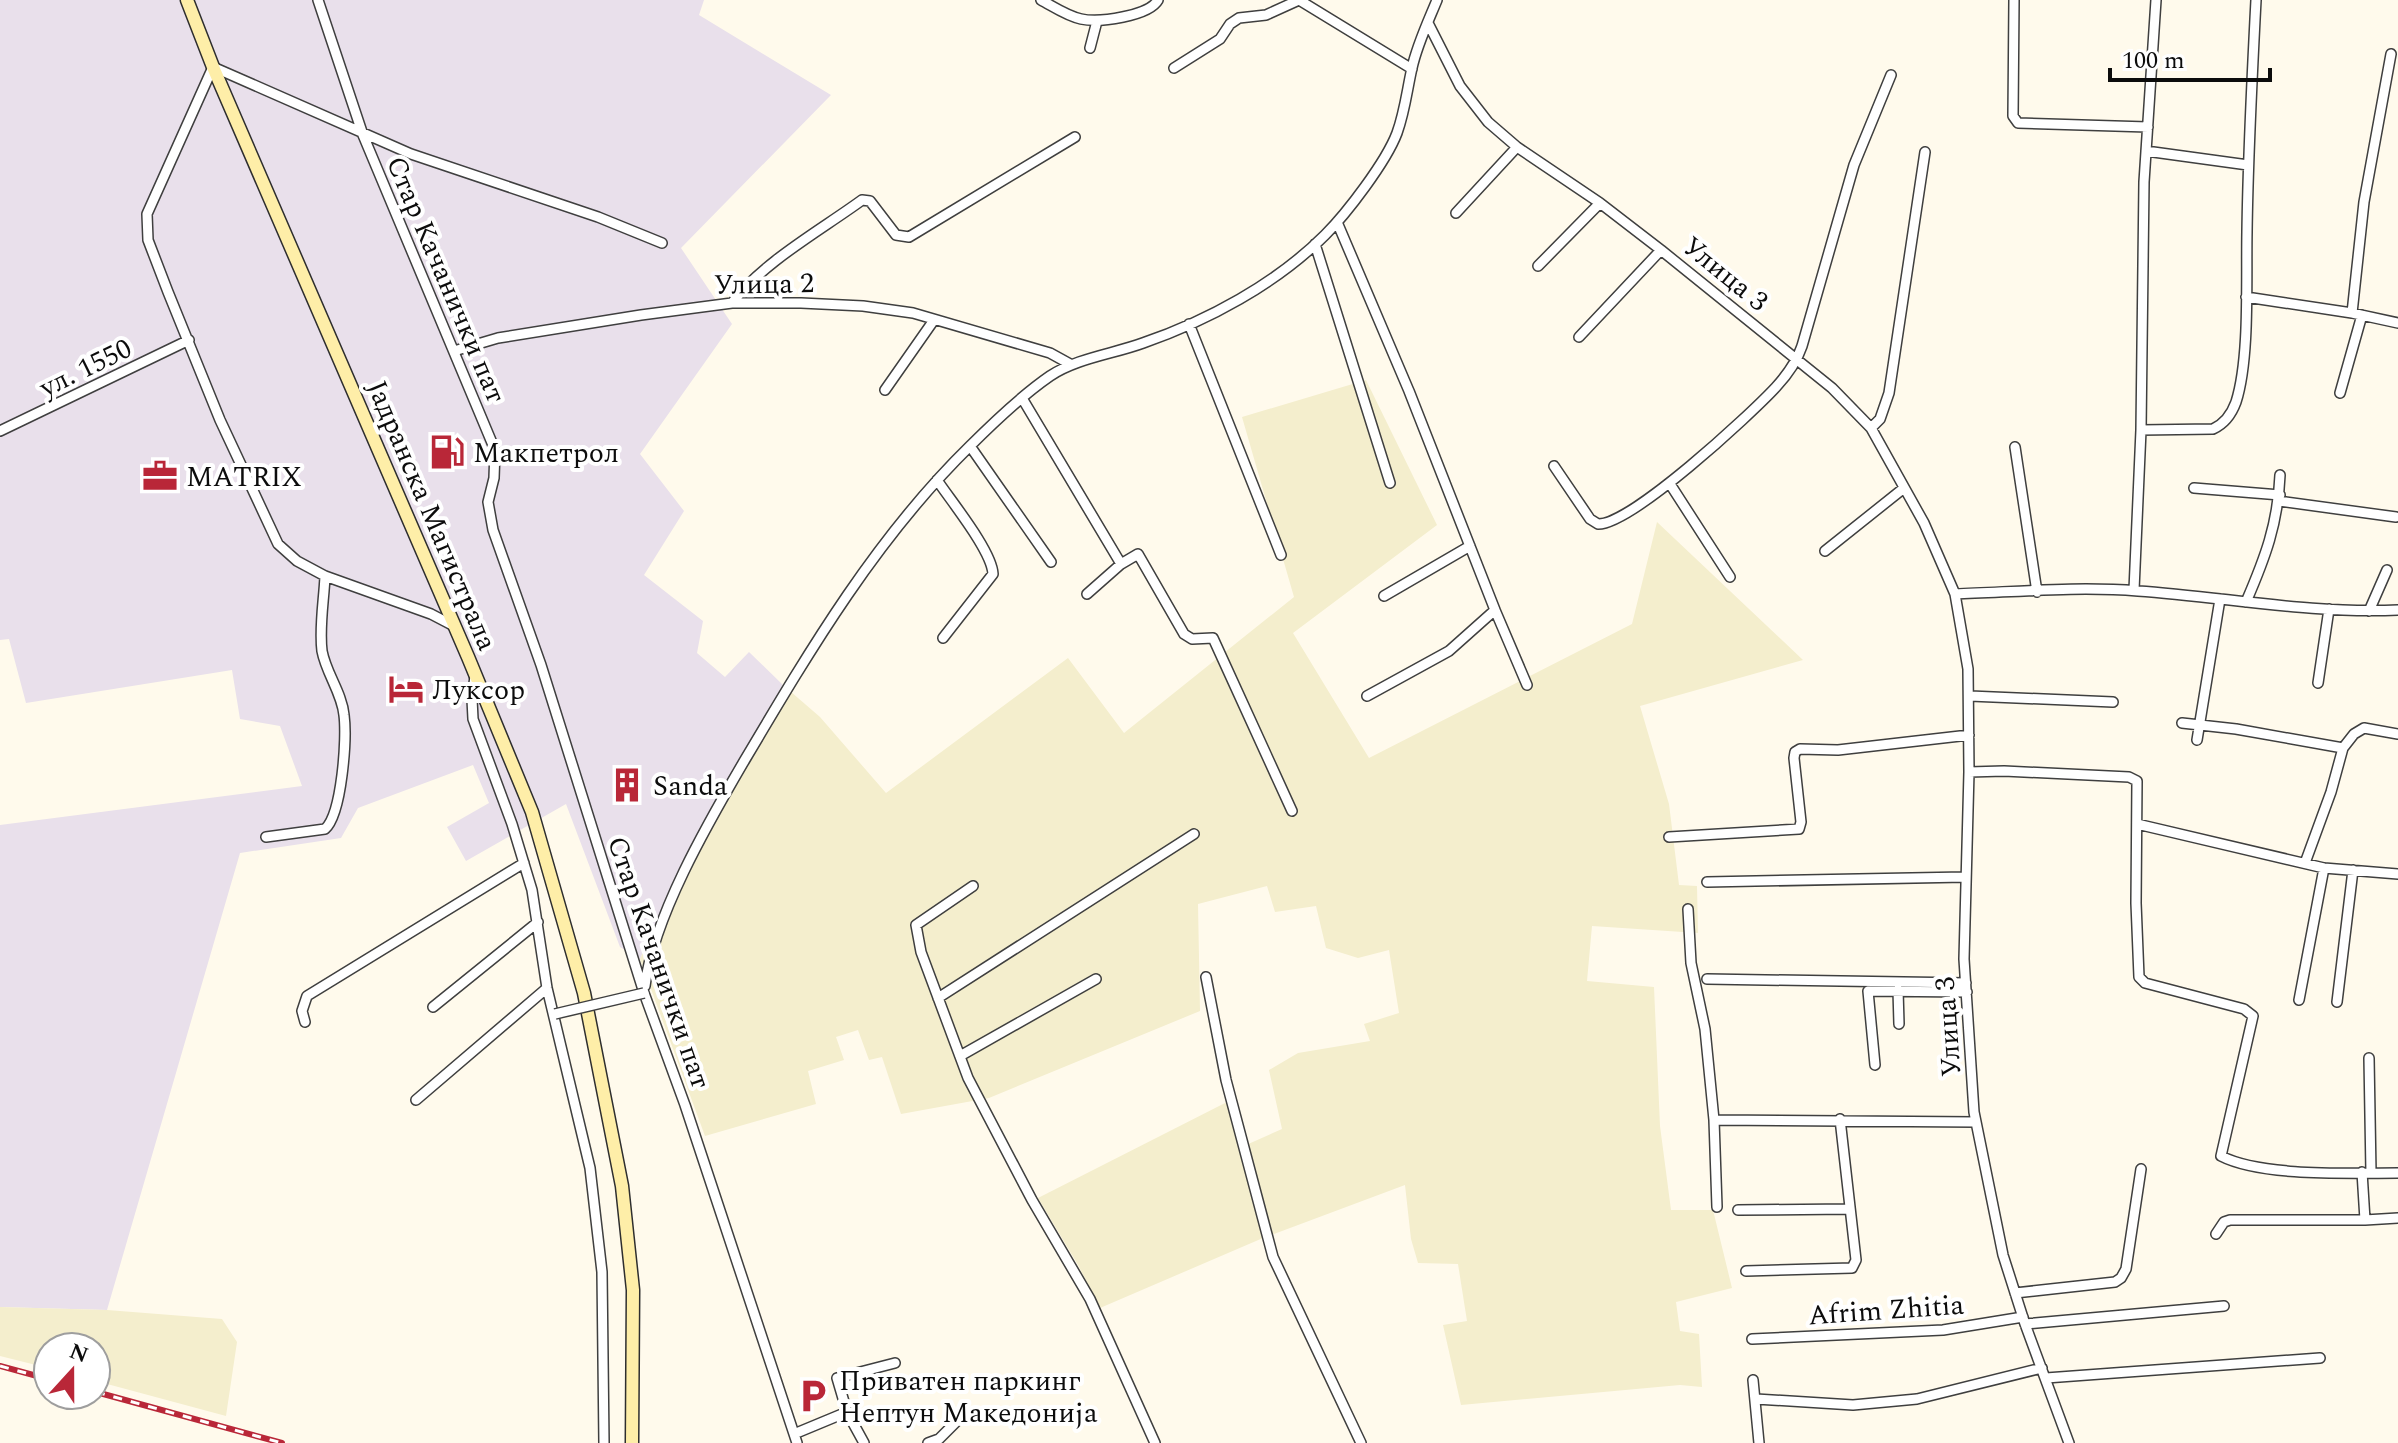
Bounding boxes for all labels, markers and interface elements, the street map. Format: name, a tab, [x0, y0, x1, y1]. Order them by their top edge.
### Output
scale bar	[2110, 32, 2270, 82]
text: 100 m	[2122, 43, 2185, 79]
street label: Стар Качанички пат	[374, 149, 517, 410]
street label: Улица 3	[1673, 226, 1778, 322]
street label: Улица 2	[714, 262, 815, 307]
street label: ул. 1550	[31, 327, 139, 410]
street label: Јадранска Магистрала	[355, 374, 508, 658]
place label: Макпетрол	[473, 432, 619, 475]
fuel station icon: Макпетрол	[428, 433, 466, 471]
place label: MATRIX	[186, 456, 302, 499]
office icon: MATRIX	[141, 457, 179, 495]
place label: Луксор	[432, 669, 525, 712]
hotel icon: Луксор	[387, 670, 425, 708]
place label: Sanda	[653, 765, 728, 808]
building icon: Sanda	[608, 766, 646, 804]
street label: Стар Качанички пат	[595, 830, 722, 1095]
street label: Улица 3	[1924, 975, 1973, 1078]
street label: Afrim Zhitia	[1807, 1284, 1966, 1337]
north arrow	[32, 1331, 112, 1411]
text: N	[64, 1335, 93, 1372]
place label: Приватен паркинг Нептун Македонија	[839, 1360, 1098, 1435]
parking icon: Приватен паркинг Нептун Македонија	[794, 1377, 832, 1415]

